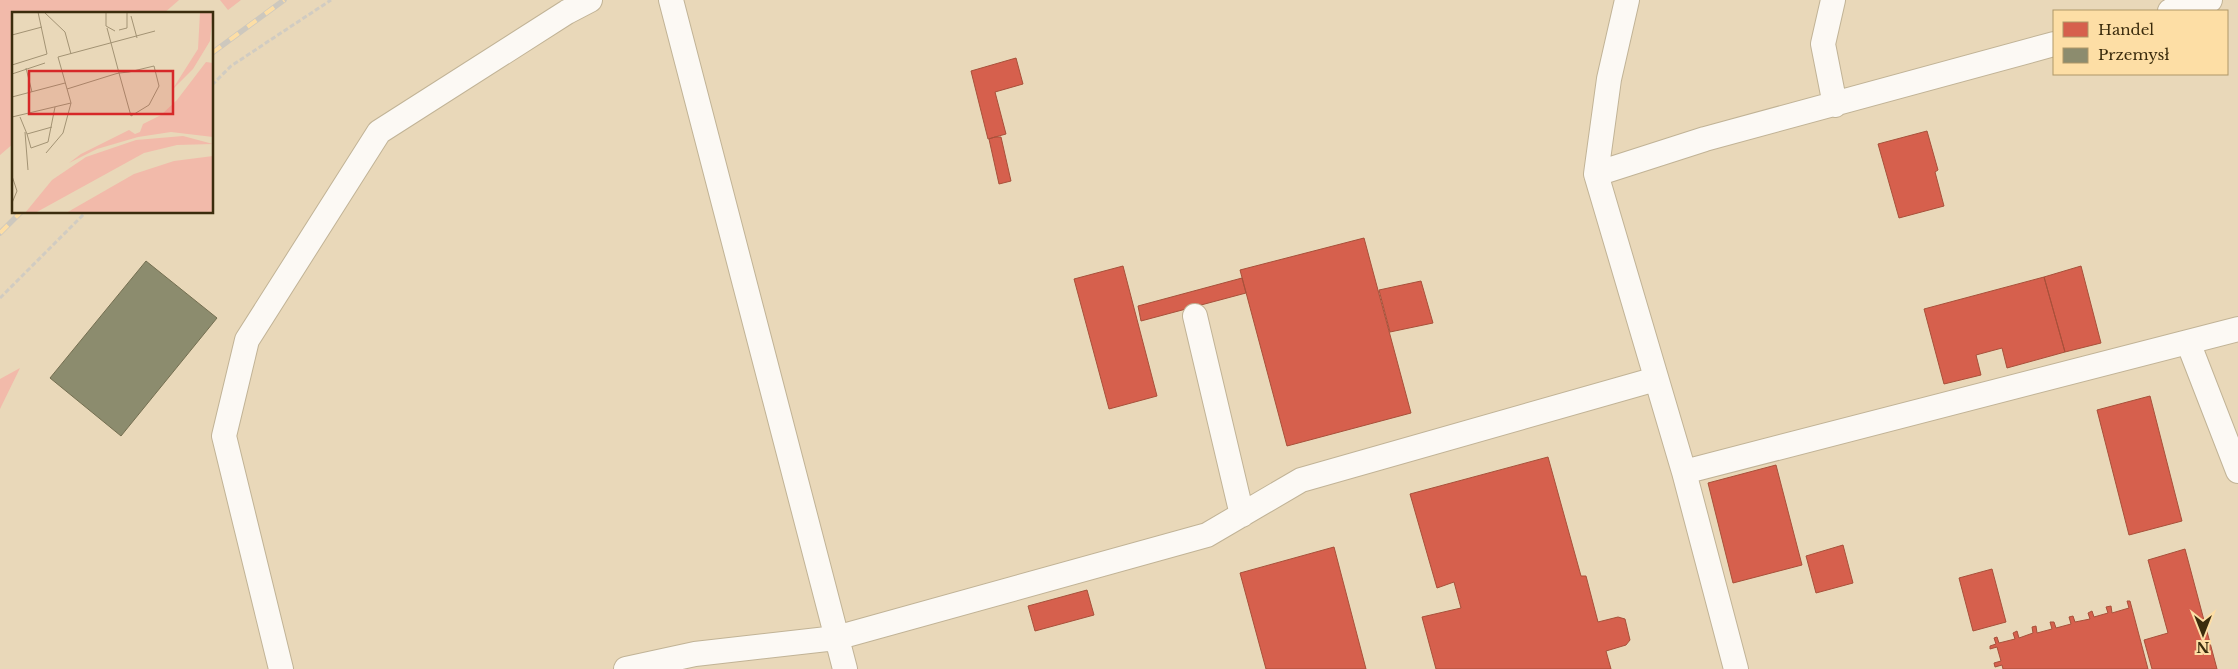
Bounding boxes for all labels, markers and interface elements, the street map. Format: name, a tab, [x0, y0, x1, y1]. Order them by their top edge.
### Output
legend	[2053, 10, 2228, 75]
inset map	[12, 12, 214, 214]
text: Handel	[2098, 20, 2154, 39]
text: Przemysł	[2098, 45, 2169, 64]
north arrow	[2178, 609, 2228, 659]
text: N	[2196, 638, 2210, 656]

